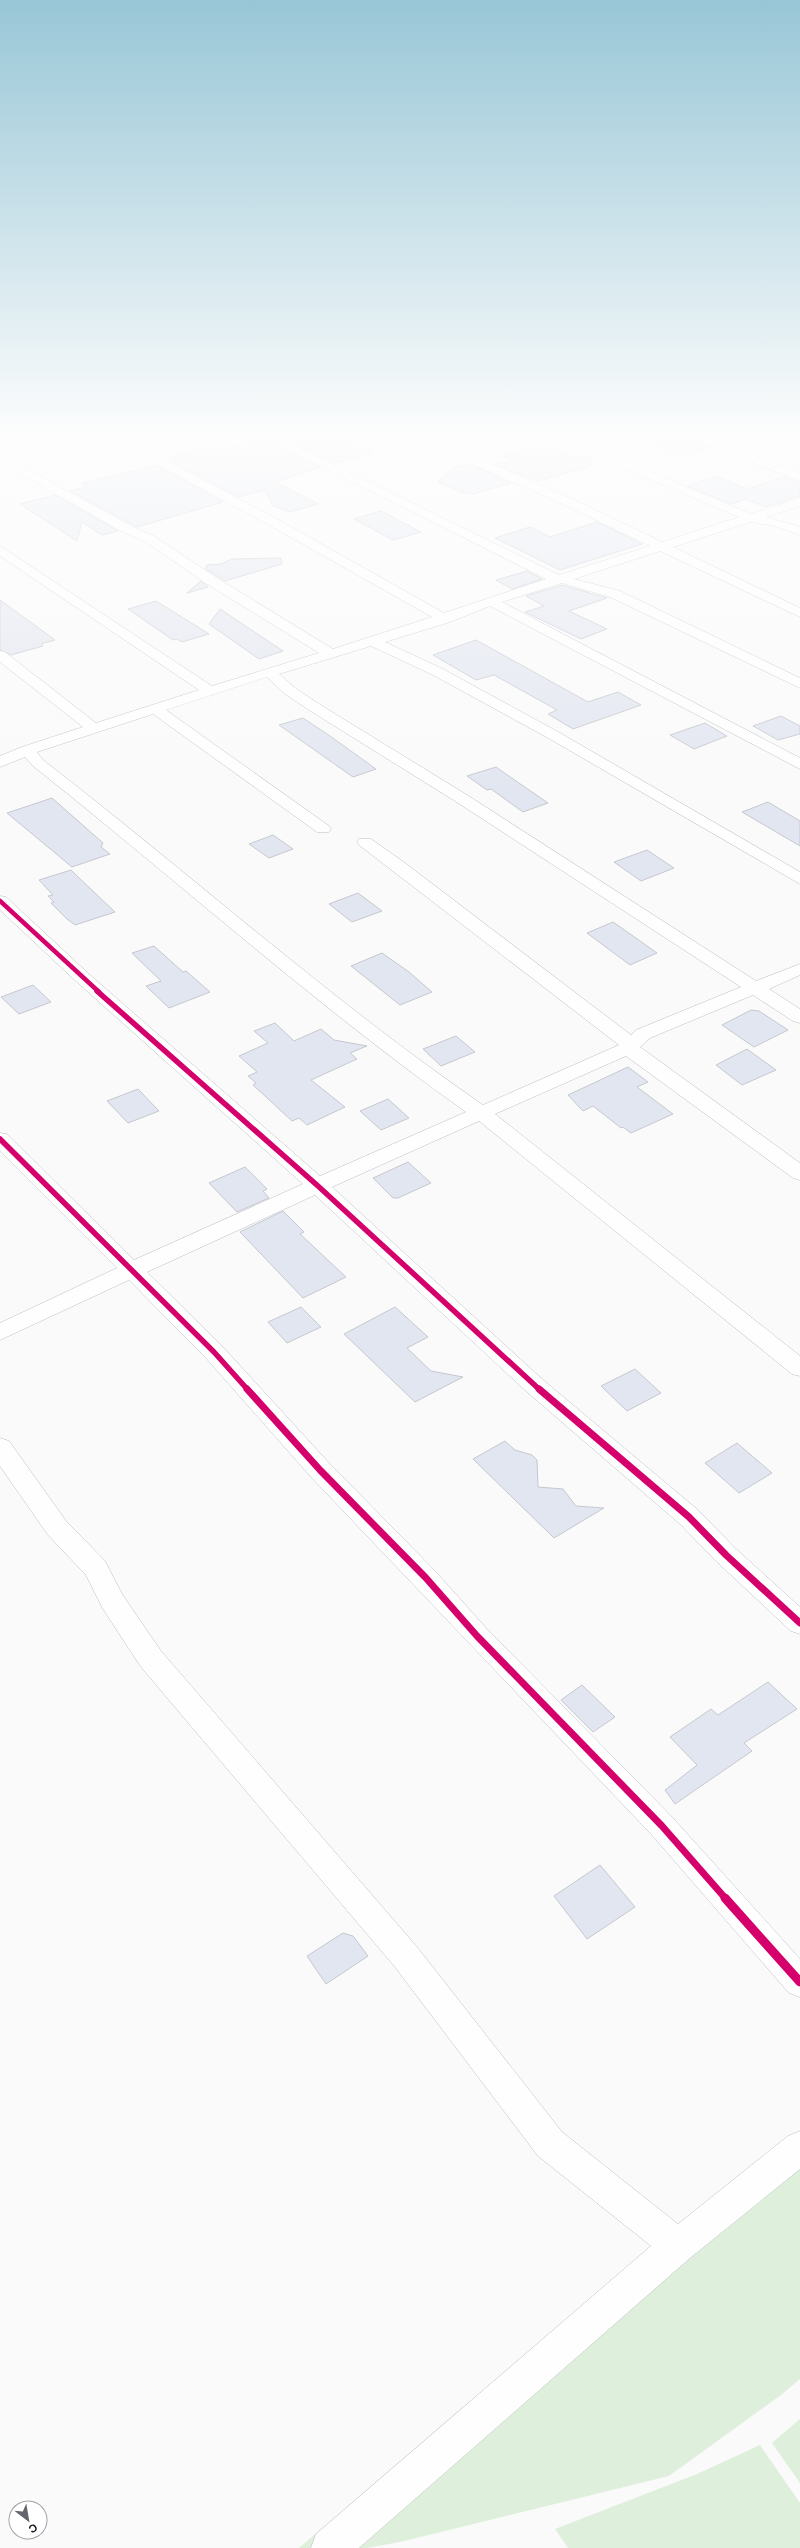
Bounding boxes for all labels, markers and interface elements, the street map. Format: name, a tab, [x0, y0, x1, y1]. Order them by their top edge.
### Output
north arrow	[8, 2500, 48, 2540]
text: С	[27, 2521, 40, 2537]

